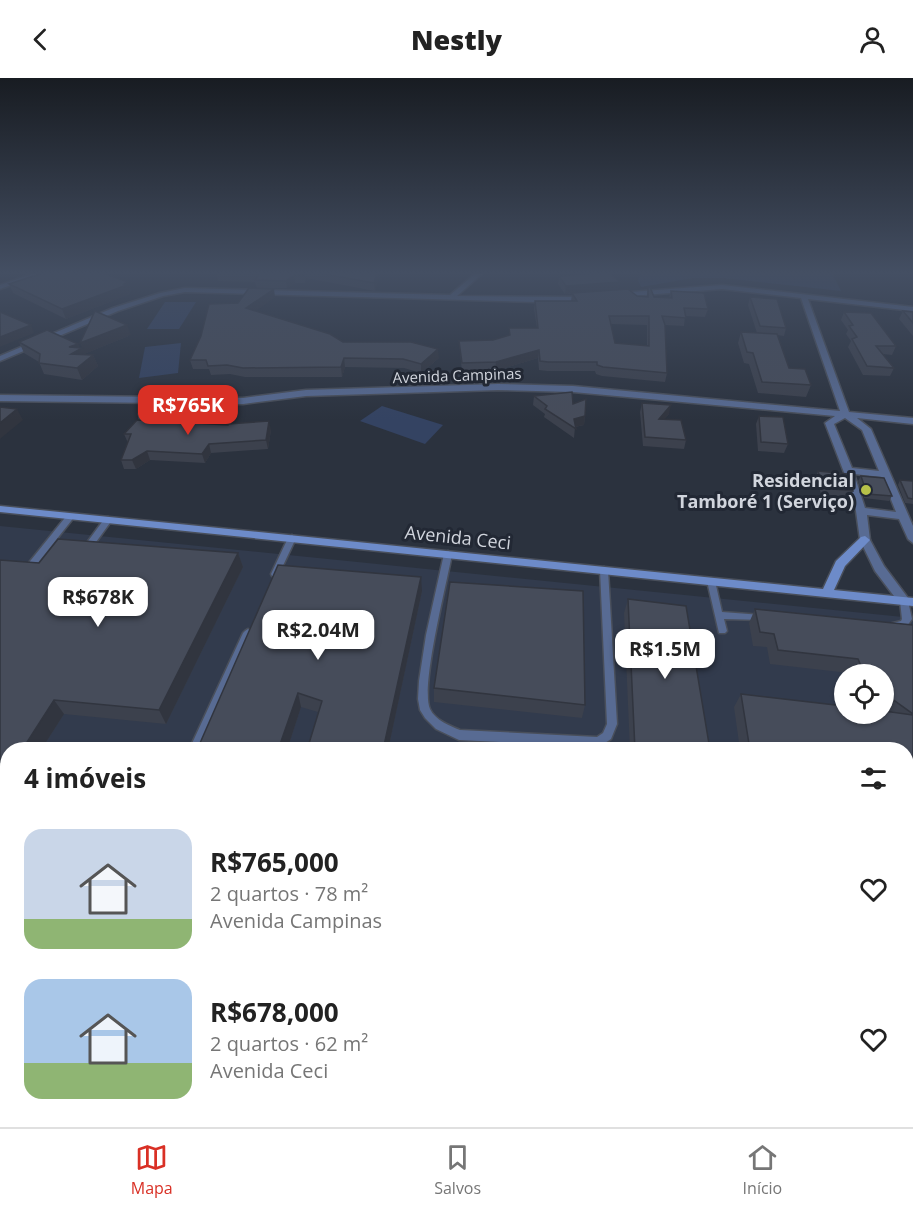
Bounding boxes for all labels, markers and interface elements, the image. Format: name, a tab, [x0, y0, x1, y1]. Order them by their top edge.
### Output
text: Nestly	[411, 21, 502, 58]
icon: back	[24, 23, 57, 56]
icon: person	[856, 23, 889, 56]
street label: Avenida Campinas	[392, 363, 522, 387]
pin: R$765K	[139, 385, 237, 436]
text: R$765K	[152, 391, 224, 418]
place label: Residencial Tamboré 1 (Serviço)	[677, 468, 854, 513]
marker: Residencial Tamboré 1 (Serviço)	[859, 483, 873, 497]
street label: Avenida Ceci	[404, 520, 512, 554]
pin: R$678K	[49, 577, 147, 628]
text: R$678K	[62, 583, 134, 610]
pin: R$2.04M	[263, 610, 373, 661]
text: R$2.04M	[276, 616, 360, 643]
pin: R$1.5M	[616, 629, 714, 680]
text: R$1.5M	[629, 635, 701, 662]
map controls	[834, 664, 894, 724]
button: locate	[834, 664, 894, 724]
text: 4 imóveis	[24, 760, 146, 796]
icon: filters	[857, 762, 890, 795]
text: R$765,000	[210, 844, 339, 880]
icon: home	[72, 853, 144, 925]
icon: heart	[857, 873, 890, 906]
text: 2 quartos · 78 m²	[210, 880, 368, 907]
text: Avenida Campinas	[210, 907, 382, 934]
text: R$678,000	[210, 994, 339, 1030]
icon: home	[72, 1003, 144, 1075]
icon: heart	[857, 1023, 890, 1056]
text: 2 quartos · 62 m²	[210, 1030, 368, 1057]
text: Avenida Ceci	[210, 1057, 328, 1084]
tab: Mapa	[131, 1141, 173, 1199]
tab: Salvos	[434, 1141, 481, 1199]
tab: Início	[743, 1141, 782, 1199]

